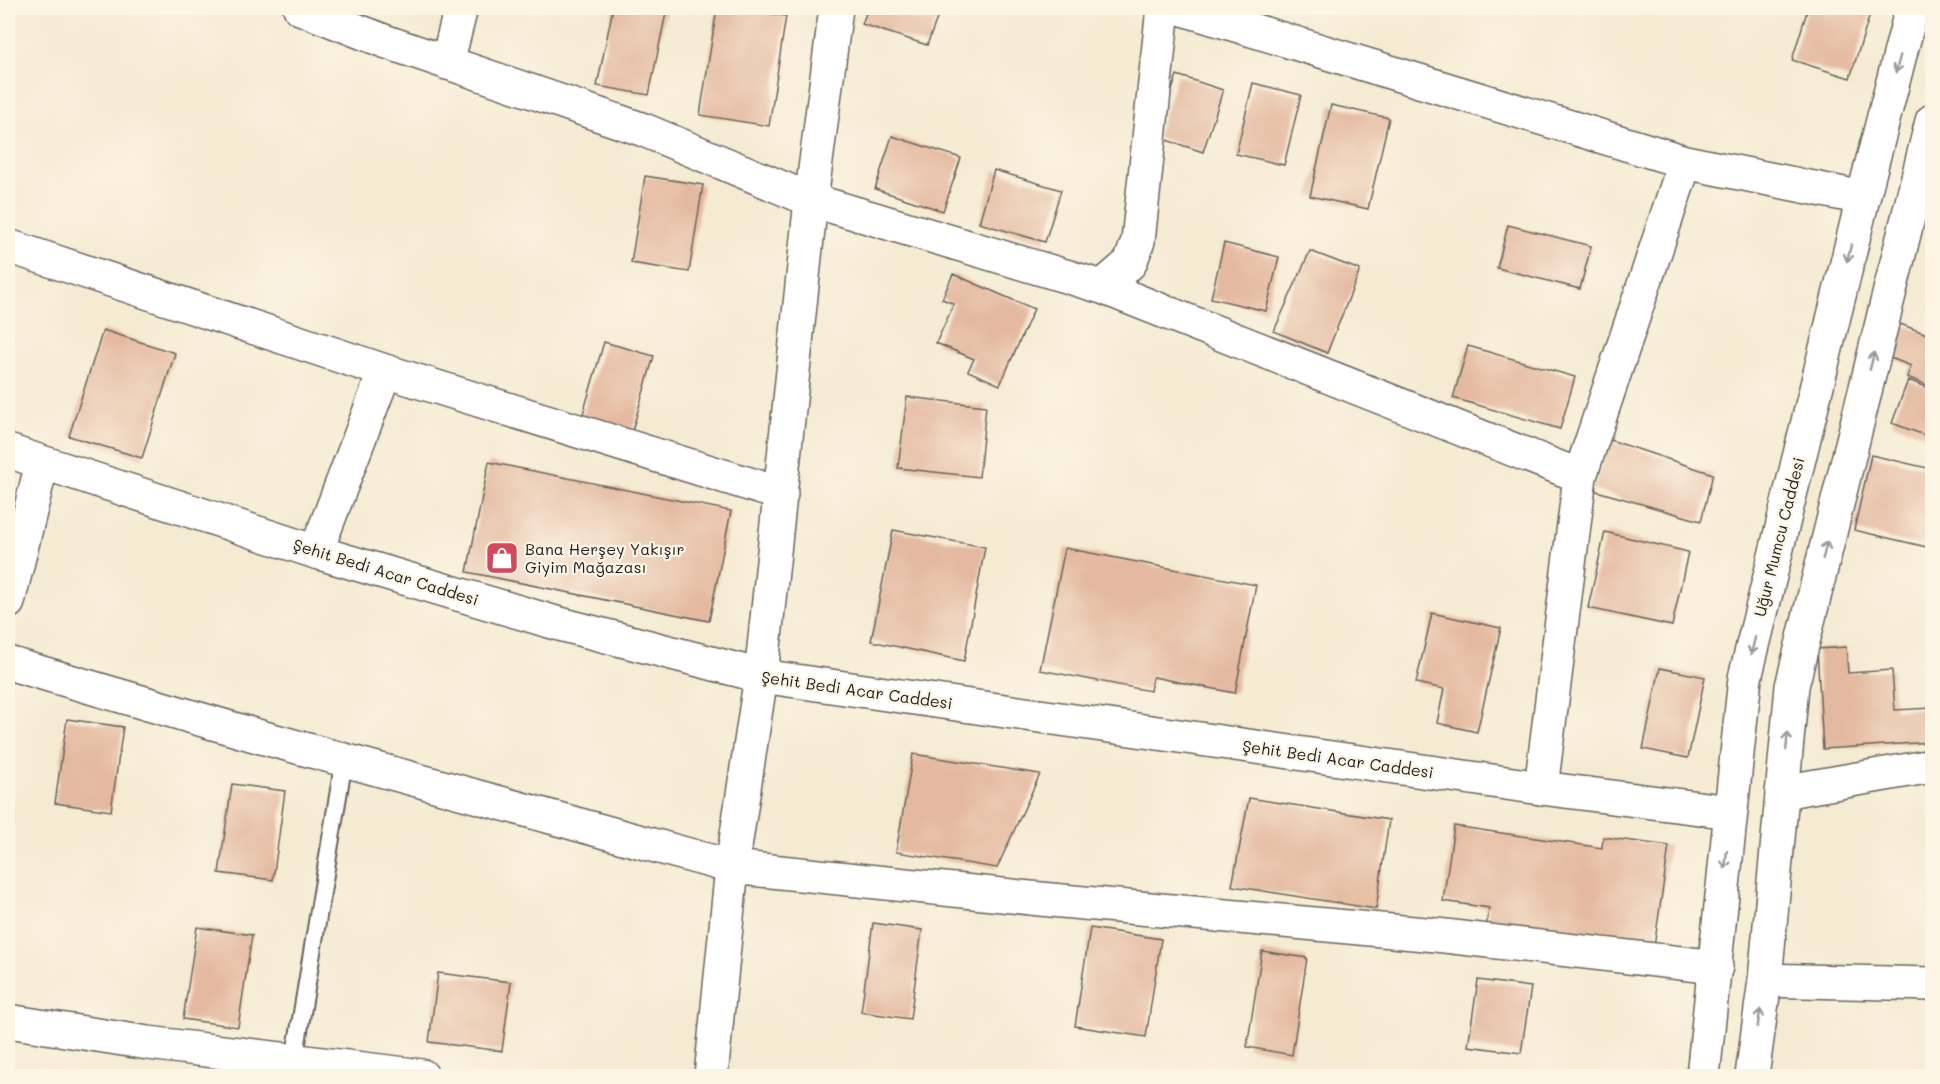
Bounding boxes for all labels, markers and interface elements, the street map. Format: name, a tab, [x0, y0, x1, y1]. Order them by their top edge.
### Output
one-way arrow	[1891, 54, 1903, 73]
one-way arrow	[1843, 243, 1855, 262]
one-way arrow	[1866, 352, 1878, 371]
street label: Uğur Mumcu Caddesi	[1749, 455, 1808, 619]
street label: Şehit Bedi Acar Caddesi	[291, 533, 481, 610]
place label: Bana Herşey Yakışır Giyim Mağazası	[525, 538, 684, 577]
shop icon: Bana Herşey Yakışır Giyim Mağazası	[484, 540, 520, 576]
one-way arrow	[1820, 541, 1832, 560]
one-way arrow	[1746, 636, 1758, 655]
street label: Şehit Bedi Acar Caddesi	[760, 666, 954, 713]
one-way arrow	[1782, 731, 1793, 751]
street label: Şehit Bedi Acar Caddesi	[1241, 735, 1435, 782]
one-way arrow	[1721, 850, 1732, 870]
one-way arrow	[1754, 1009, 1765, 1029]

